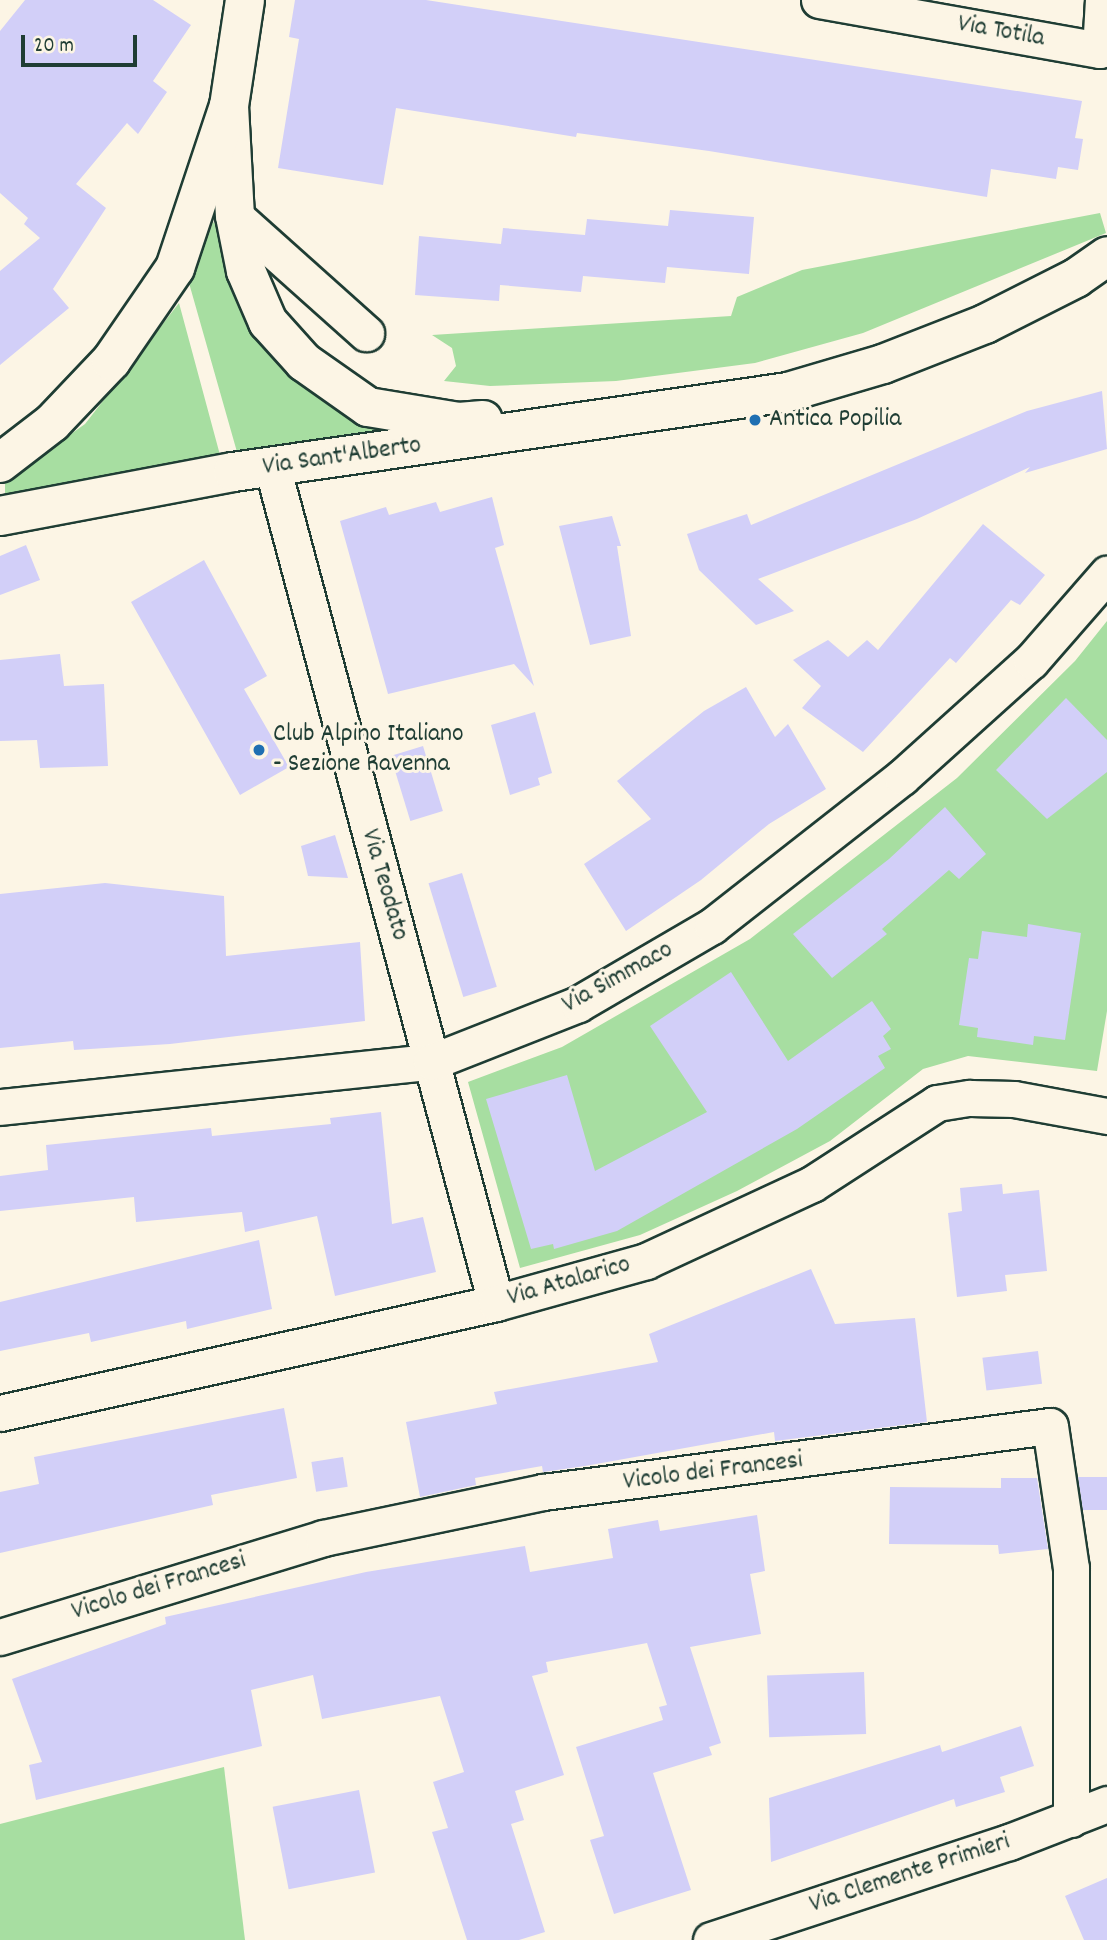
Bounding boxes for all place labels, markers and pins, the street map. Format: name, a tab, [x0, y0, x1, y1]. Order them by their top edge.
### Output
place label: Antica Popilia	[769, 404, 901, 436]
marker: Antica Popilia	[747, 412, 763, 428]
place label: Club Alpino Italiano - Sezione Ravenna	[273, 719, 464, 780]
marker: Club Alpino Italiano - Sezione Ravenna	[251, 742, 267, 758]

